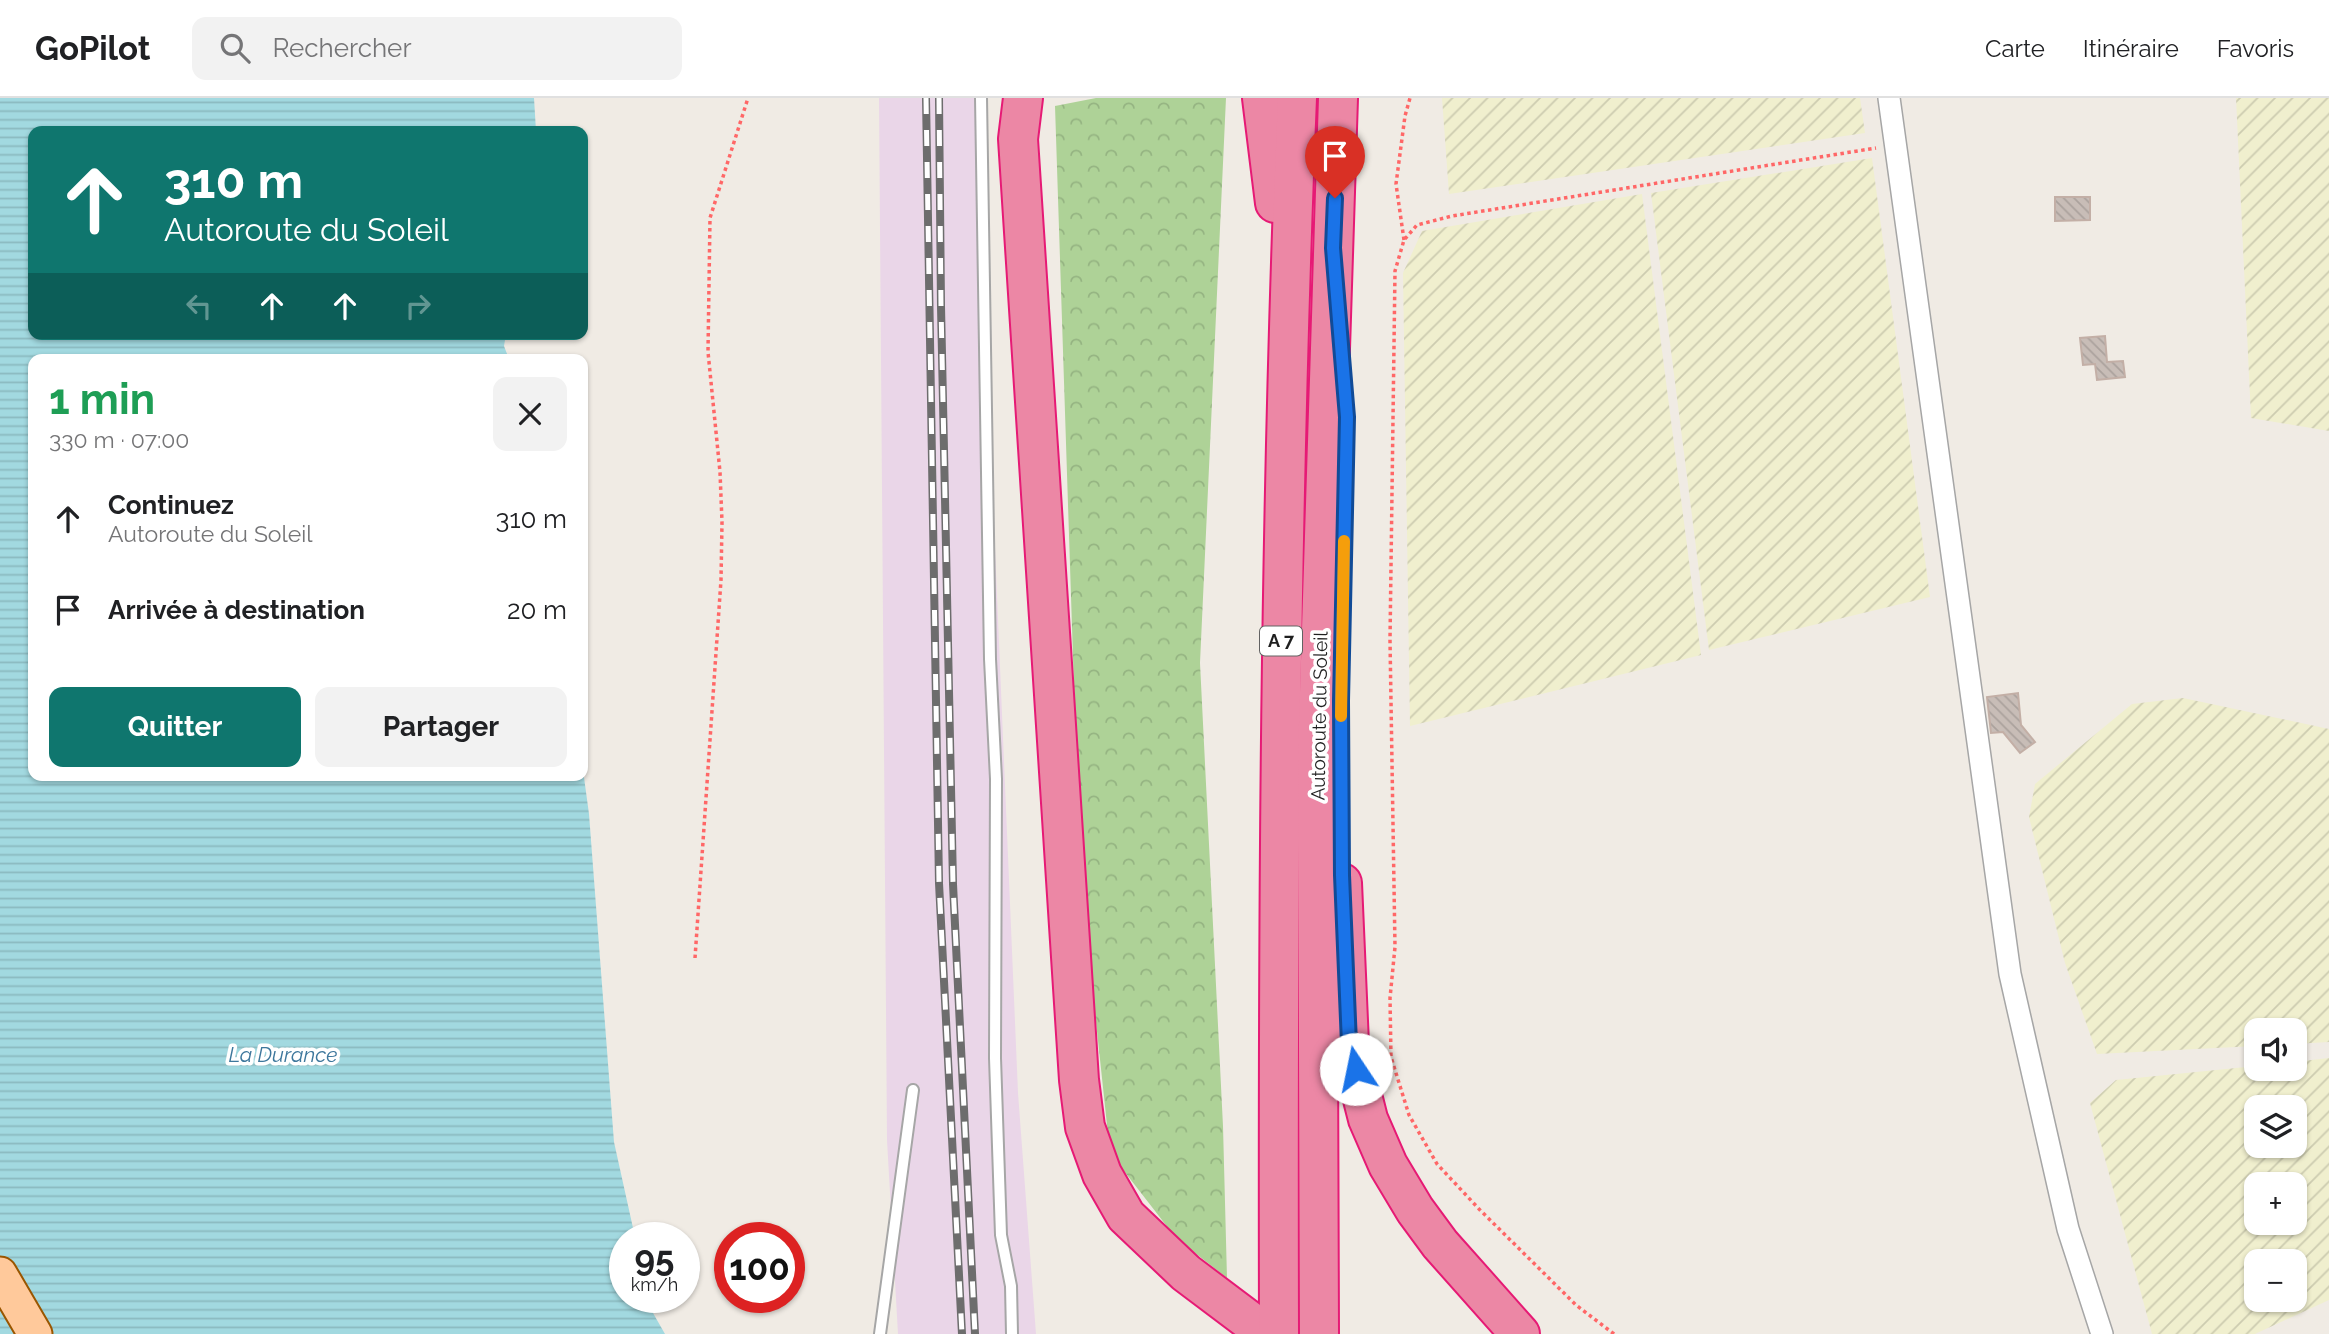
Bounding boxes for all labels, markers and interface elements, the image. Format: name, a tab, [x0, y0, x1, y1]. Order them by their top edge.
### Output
search box	[192, 17, 682, 80]
text: GoPilot	[35, 29, 150, 68]
icon: search	[216, 29, 254, 67]
text: Rechercher	[272, 33, 412, 63]
text: Carte	[1985, 34, 2045, 63]
text: Itinéraire	[2083, 34, 2179, 63]
text: Favoris	[2217, 34, 2294, 63]
pin	[1305, 126, 1365, 198]
icon: arrive	[1316, 137, 1354, 175]
text: 310 m	[164, 152, 303, 209]
icon: ahead	[49, 154, 140, 245]
text: Autoroute du Soleil	[164, 211, 449, 248]
icon: left	[180, 287, 218, 325]
icon: ahead	[253, 287, 291, 325]
icon: ahead	[326, 287, 364, 325]
icon: right	[399, 287, 437, 325]
text: 1 min	[49, 375, 155, 424]
button: close	[493, 377, 567, 451]
text: 330 m · 07:00	[49, 426, 189, 453]
text: Continuez	[108, 490, 234, 520]
icon: ahead	[49, 500, 87, 538]
text: 310 m	[496, 504, 567, 534]
text: Autoroute du Soleil	[108, 520, 313, 547]
icon: arrive	[49, 591, 87, 629]
text: Arrivée à destination	[108, 595, 365, 625]
text: 20 m	[507, 595, 567, 625]
road number: A 7	[1260, 626, 1302, 656]
street label: Autoroute du Soleil	[1307, 631, 1331, 801]
button: Quitter	[49, 687, 301, 767]
button: Partager	[315, 687, 567, 767]
map controls	[2244, 1018, 2307, 1312]
button: sound	[2244, 1018, 2307, 1081]
position arrow	[1319, 1032, 1393, 1106]
water label: La Durance	[229, 1042, 337, 1067]
button: layers	[2244, 1095, 2307, 1158]
button: +	[2244, 1172, 2307, 1235]
speed limit sign: 100	[714, 1222, 805, 1313]
text: 95	[634, 1238, 675, 1279]
button: −	[2244, 1249, 2307, 1312]
text: km/h	[631, 1274, 678, 1295]

